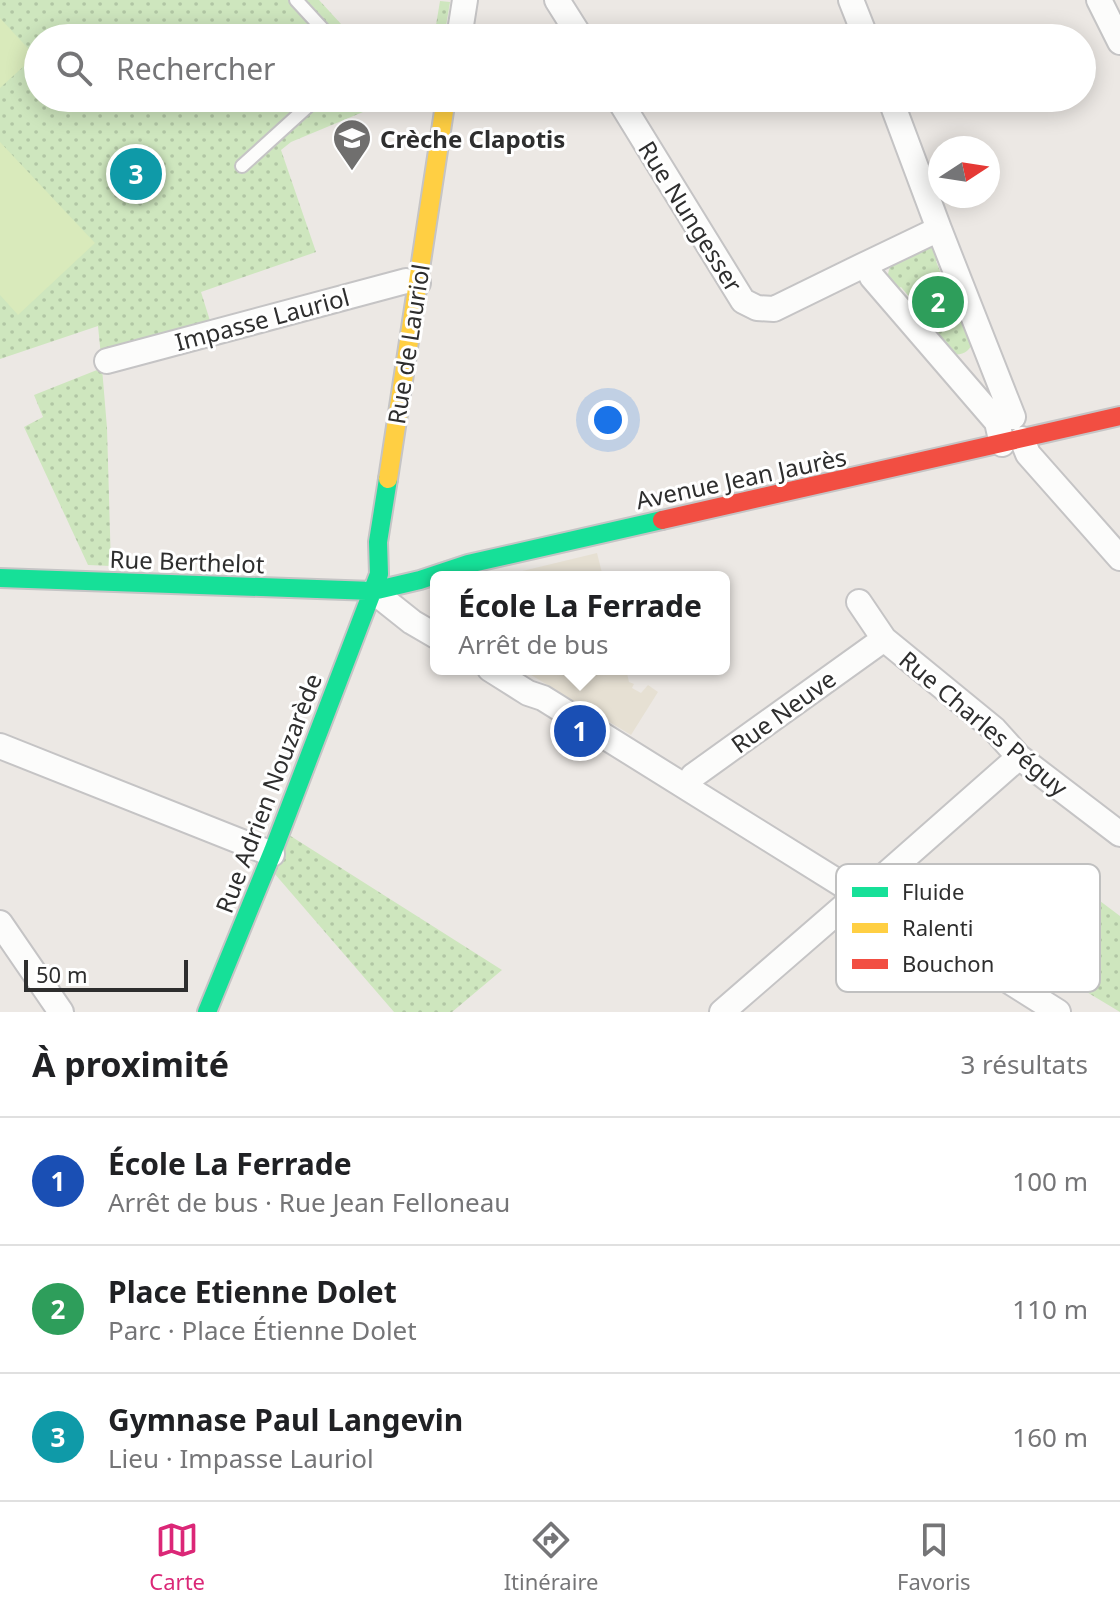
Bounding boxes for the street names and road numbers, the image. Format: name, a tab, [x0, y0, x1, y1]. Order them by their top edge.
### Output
street label: Rue Nungesser	[631, 134, 751, 298]
street label: Rue de Lauriol	[379, 262, 437, 426]
street label: Impasse Lauriol	[171, 280, 353, 358]
street label: Avenue Jean Jaurès	[633, 440, 849, 516]
street label: Rue Berthelot	[109, 542, 265, 580]
street label: Rue Charles Péguy	[893, 643, 1076, 804]
street label: Rue Neuve	[724, 662, 842, 760]
street label: Rue Adrien Nouzarède	[207, 669, 329, 917]

